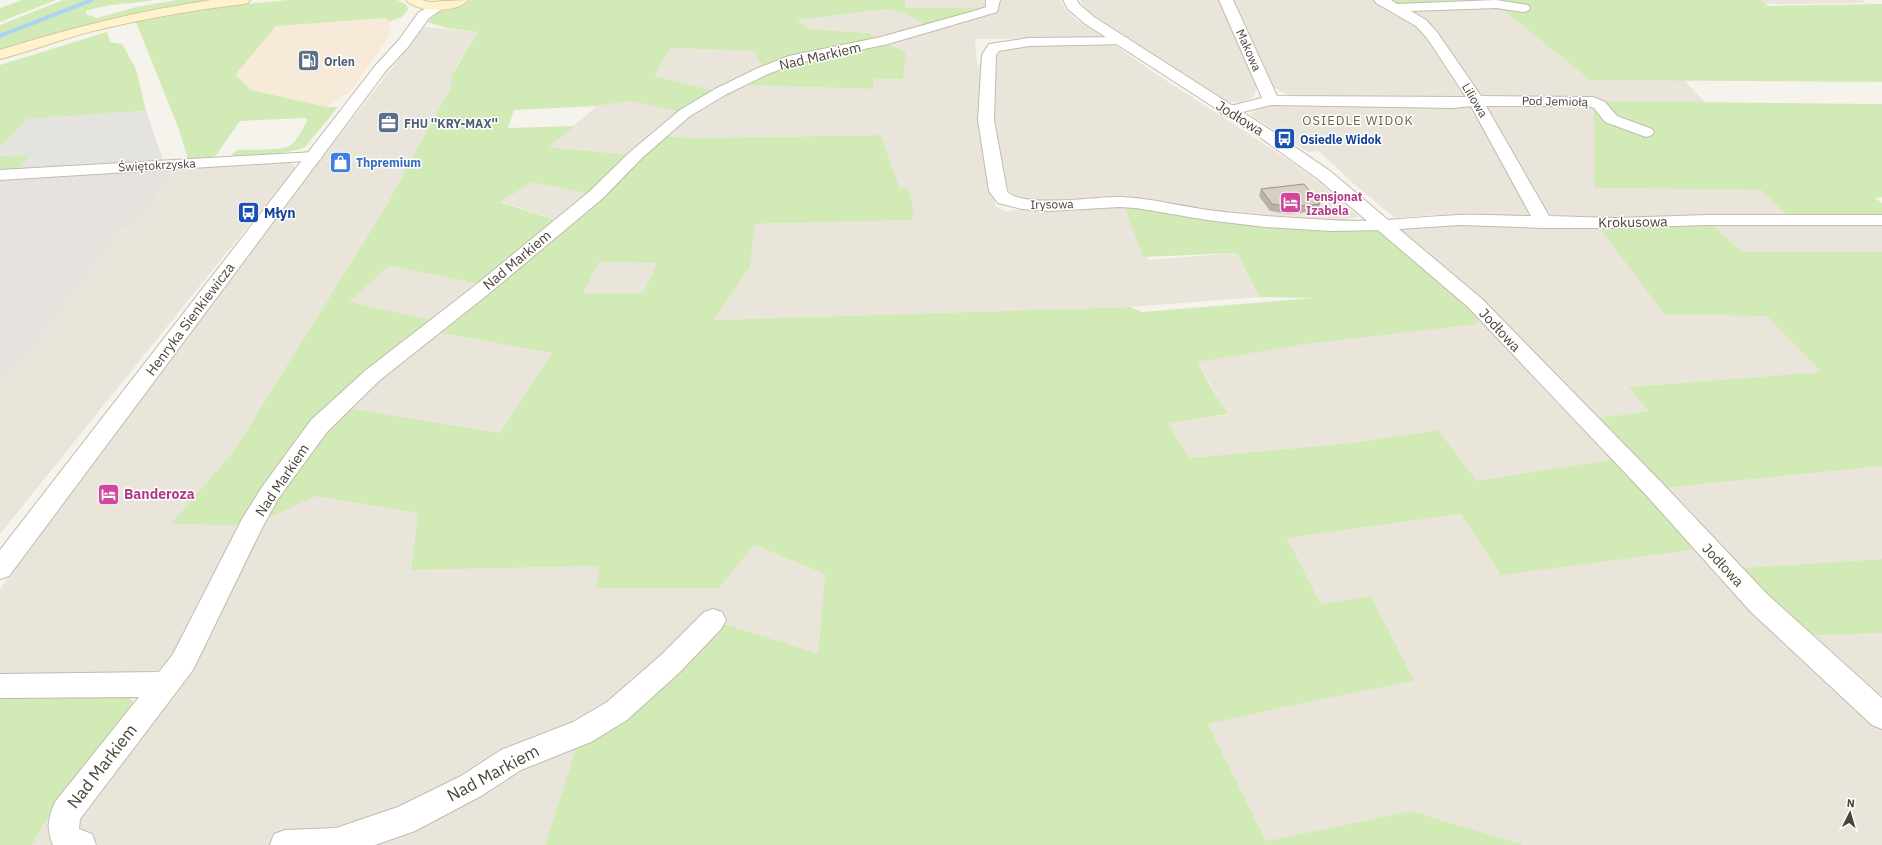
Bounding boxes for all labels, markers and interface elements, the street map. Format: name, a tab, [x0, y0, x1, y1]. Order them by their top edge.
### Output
street label: Makowa	[1233, 27, 1265, 74]
street label: Nad Markiem	[777, 38, 863, 74]
fuel station icon: Orlen	[296, 48, 322, 74]
place label: Orlen	[324, 54, 355, 69]
street label: Liliowa	[1459, 80, 1491, 120]
street label: Pod Jemiołą	[1522, 93, 1589, 109]
street label: Jodłowa	[1213, 96, 1268, 140]
office icon: FHU ''KRY-MAX''	[375, 110, 401, 136]
district label: OSIEDLE WIDOK	[1302, 112, 1414, 129]
place label: FHU ''KRY-MAX''	[404, 116, 498, 131]
bus stop icon: Osiedle Widok	[1272, 126, 1298, 152]
place label: Osiedle Widok	[1300, 132, 1381, 147]
shop icon: Thpremium	[328, 149, 354, 175]
street label: Świętokrzyska	[118, 155, 197, 175]
place label: Thpremium	[356, 155, 421, 170]
place label: Pensjonat Izabela	[1306, 189, 1363, 218]
hotel icon: Pensjonat Izabela	[1277, 190, 1303, 216]
street label: Irysowa	[1030, 196, 1074, 212]
bus stop icon: Młyn	[236, 200, 262, 226]
place label: Młyn	[264, 204, 296, 222]
street label: Krokusowa	[1598, 212, 1668, 232]
street label: Nad Markiem	[479, 226, 555, 294]
street label: Henryka Sienkiewicza	[142, 258, 239, 379]
street label: Jodłowa	[1475, 305, 1525, 356]
street label: Nad Markiem	[251, 440, 313, 520]
hotel icon: Banderoza	[95, 481, 121, 507]
place label: Banderoza	[124, 485, 195, 503]
street label: Jodłowa	[1698, 540, 1748, 591]
street label: Nad Markiem	[62, 719, 142, 813]
street label: Nad Markiem	[443, 739, 543, 807]
north arrow	[1830, 793, 1870, 833]
text: N	[1846, 796, 1855, 810]

